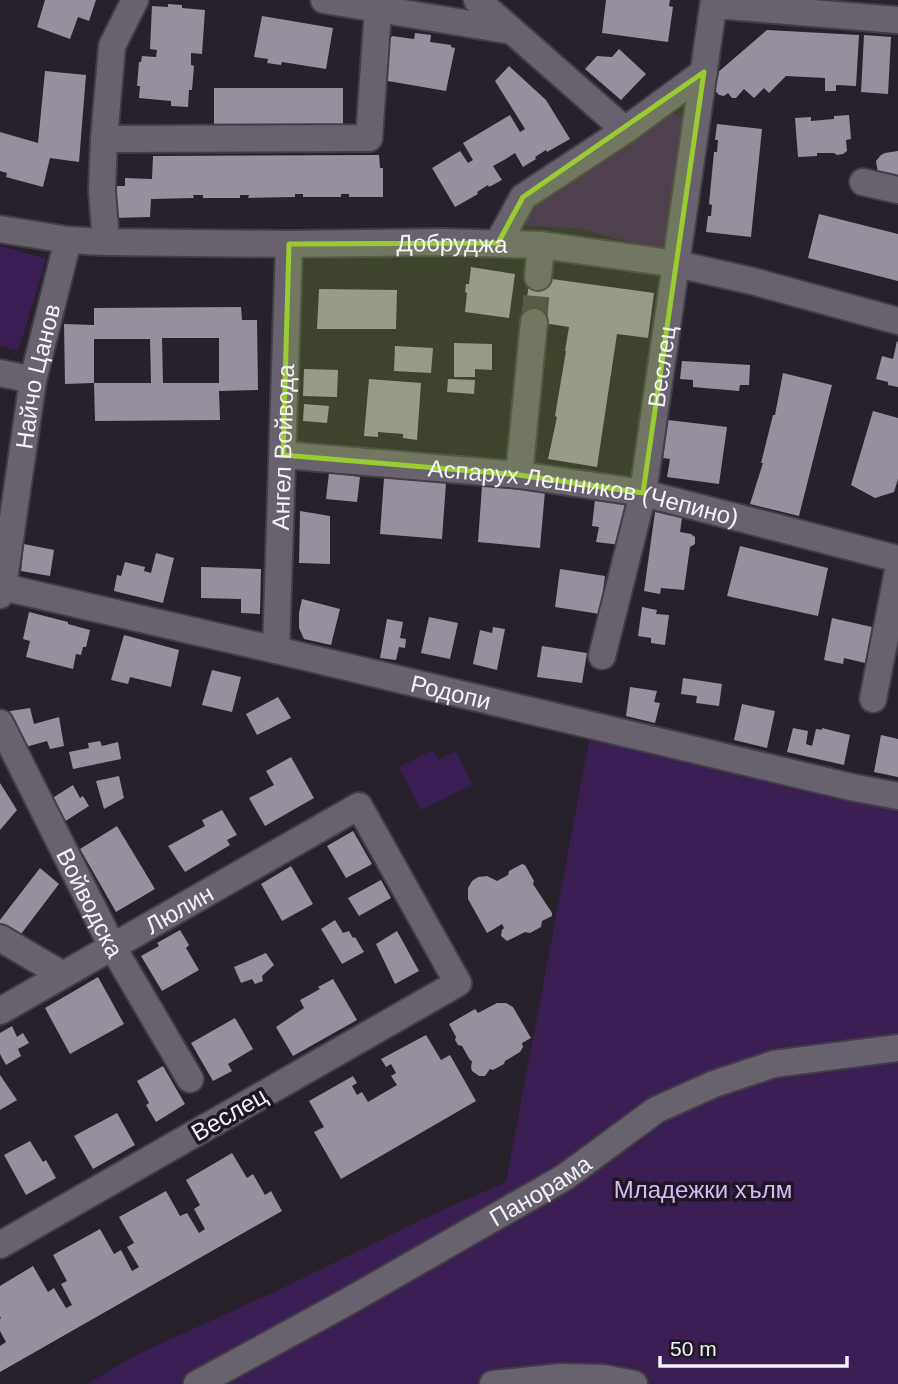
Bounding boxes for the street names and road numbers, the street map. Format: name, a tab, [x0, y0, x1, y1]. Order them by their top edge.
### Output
street label: Добруджа	[396, 228, 509, 257]
street label: Найчо Цанов	[10, 301, 65, 451]
street label: Веслец	[642, 323, 681, 409]
street label: Ангел Войвода	[266, 363, 299, 531]
street label: Аспарух Лешников (Чепино)	[427, 454, 742, 531]
street label: Родопи	[408, 669, 494, 714]
street label: Войводска	[52, 844, 129, 963]
street label: Люлин	[140, 879, 218, 939]
street label: Веслец	[187, 1082, 272, 1146]
street label: Панорама	[484, 1149, 597, 1231]

